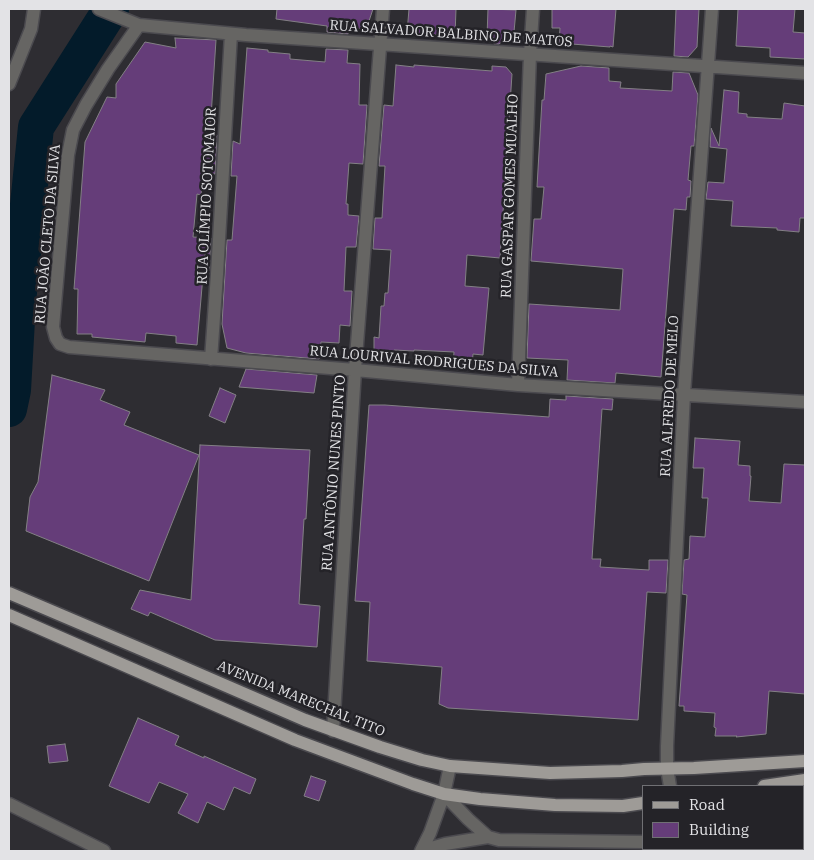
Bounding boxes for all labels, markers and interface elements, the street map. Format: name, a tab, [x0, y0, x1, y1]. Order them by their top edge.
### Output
street label: RUA SALVADOR BALBINO DE MATOS	[329, 17, 573, 51]
street label: RUA GASPAR GOMES MUALHO	[498, 94, 522, 298]
street label: RUA OLÍMPIO SOTOMAIOR	[194, 107, 220, 285]
street label: RUA JOÃO CLETO DA SILVA	[32, 143, 64, 325]
street label: RUA ALFREDO DE MELO	[657, 315, 683, 477]
street label: RUA LOURIVAL RODRIGUES DA SILVA	[309, 343, 559, 381]
street label: RUA ANTÔNIO NUNES PINTO	[319, 374, 349, 572]
street label: AVENIDA MARECHAL TITO	[215, 658, 387, 740]
legend	[642, 785, 804, 850]
text: Road	[689, 795, 725, 814]
text: Building	[689, 820, 749, 839]

